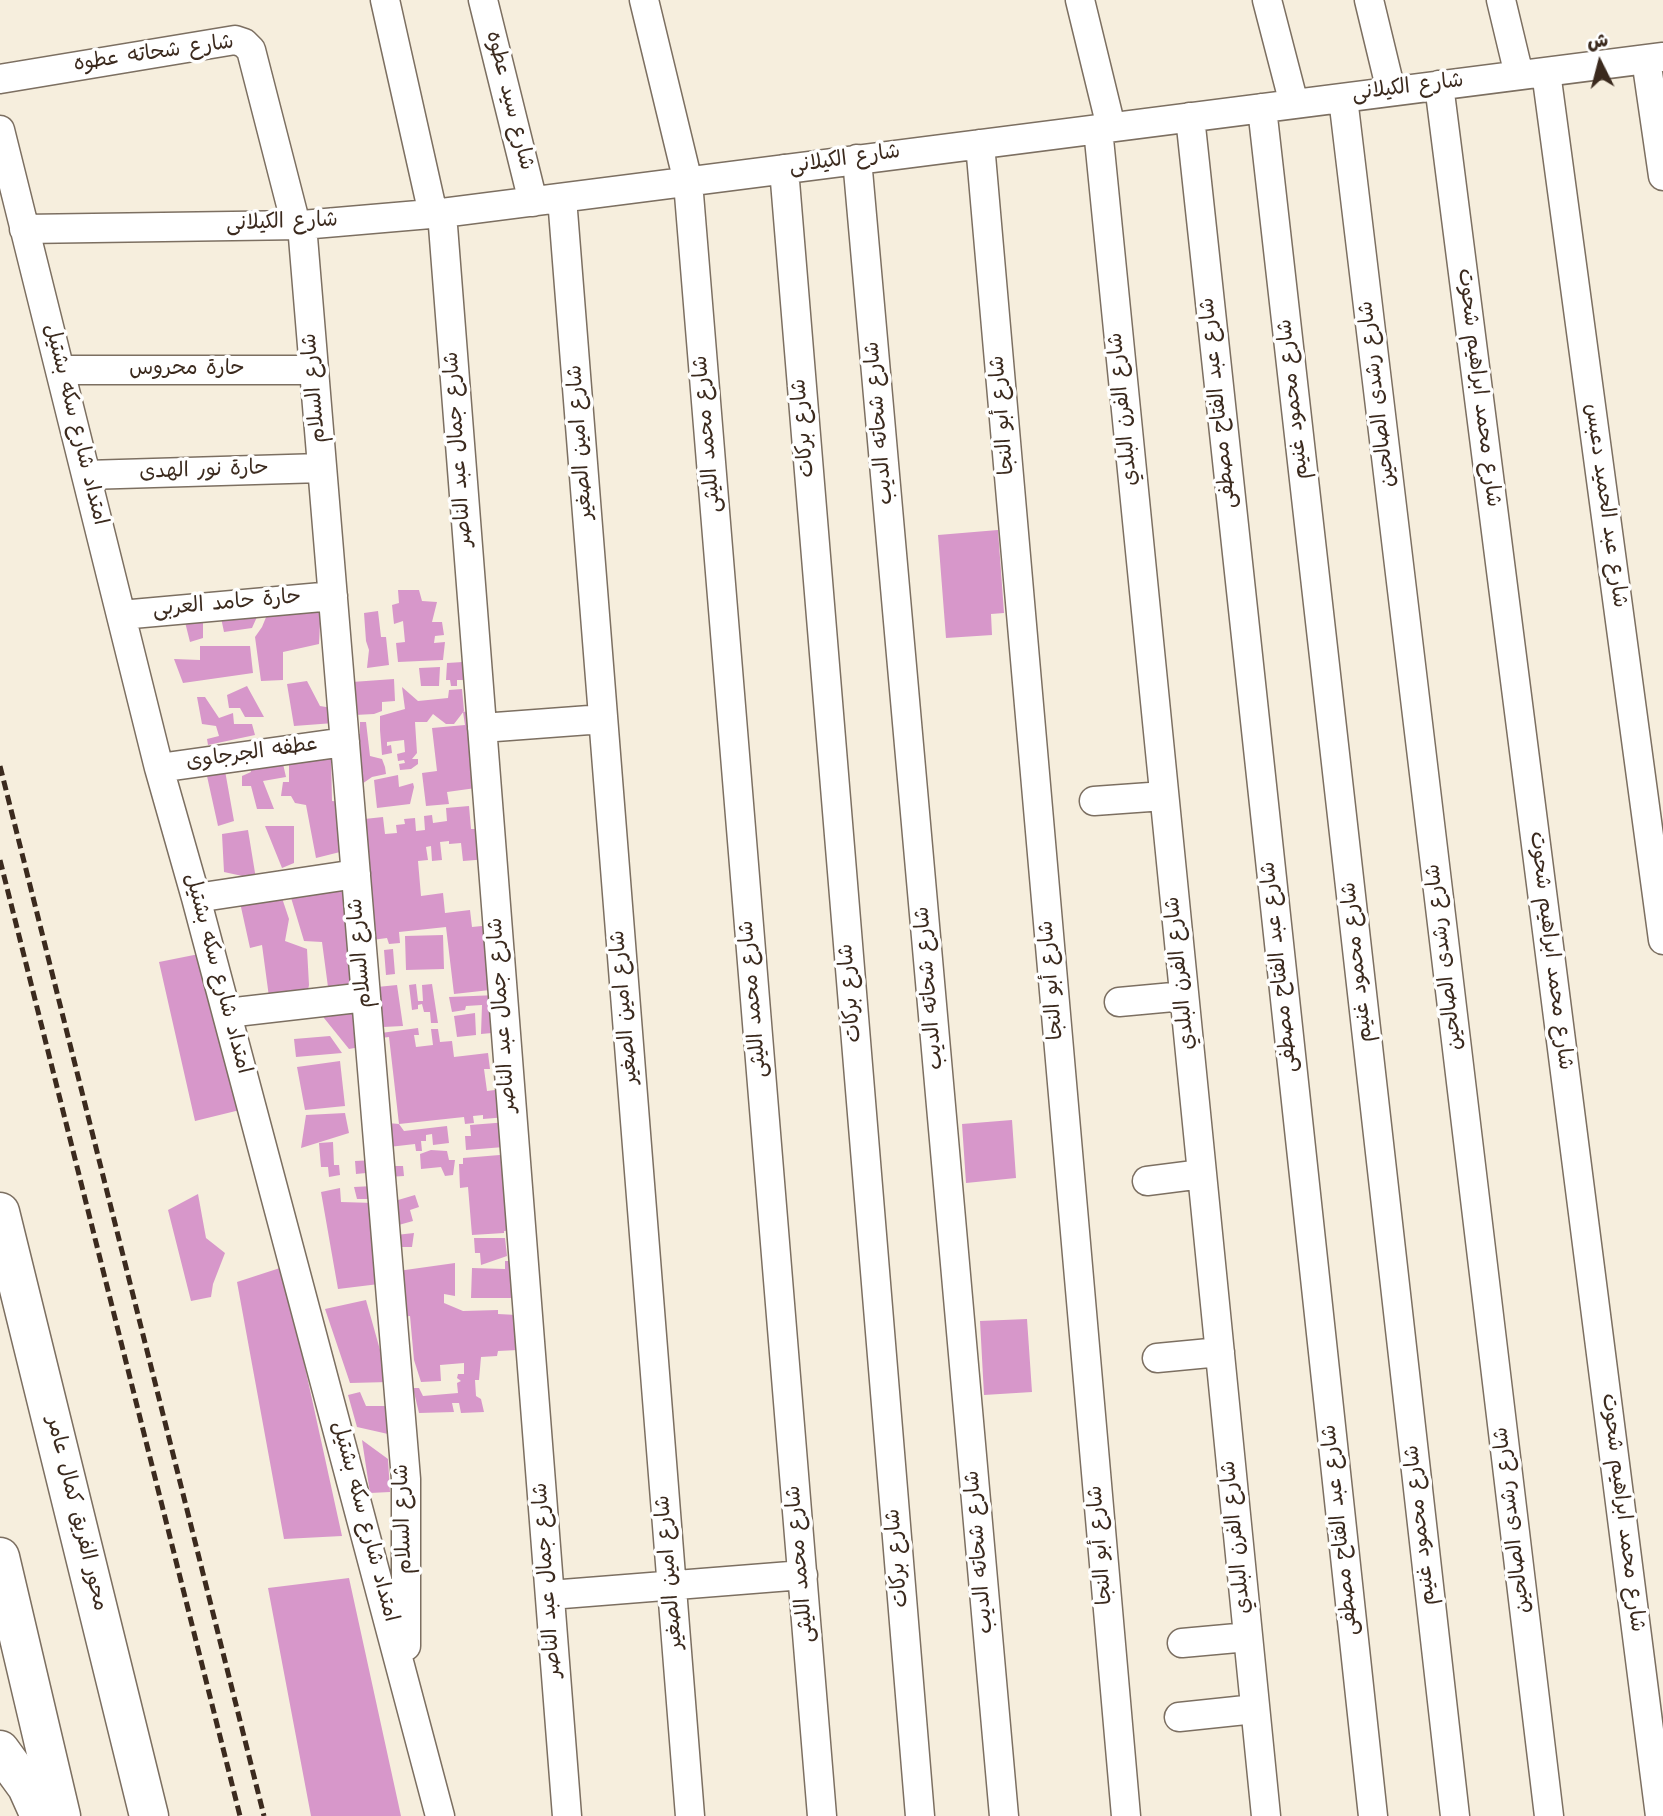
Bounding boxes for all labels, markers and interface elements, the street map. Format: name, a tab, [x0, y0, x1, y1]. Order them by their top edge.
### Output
text: ش	[1586, 26, 1610, 58]
north arrow	[1565, 28, 1635, 98]
street label: شارع سيد عطوه	[479, 29, 537, 173]
street label: شارع شحاته عطوه	[72, 31, 236, 79]
street label: شارع الكيلانى	[1351, 70, 1465, 108]
street label: شارع الكيلانى	[788, 141, 902, 181]
street label: شارع الكيلانى	[226, 209, 338, 239]
street label: شارع محمد ابراهيم شحوت	[1450, 267, 1504, 509]
street label: شارع عبد الفتاح مصطفى	[1196, 296, 1244, 510]
street label: شارع رشدى الصالحين	[1355, 299, 1403, 489]
street label: شارع محمود غنيم	[1274, 318, 1316, 480]
street label: امتداد شارع سكه بشتيل	[37, 322, 111, 528]
street label: شارع الفرن البلدي	[1104, 331, 1146, 487]
street label: شارع السلام	[299, 332, 333, 444]
street label: شارع شحاته الديب	[861, 340, 901, 506]
street label: شارع جمال عبد الناصر	[441, 351, 479, 547]
street label: شارع محمد الليثى	[690, 354, 728, 514]
street label: شارع أبو النجا	[986, 354, 1022, 476]
street label: حارة محروس	[129, 357, 245, 383]
street label: شارع امين الصغير	[564, 364, 600, 520]
street label: شارع بركات	[788, 378, 822, 478]
street label: شارع عبد الحميد دعبس	[1577, 402, 1631, 610]
street label: حارة نور الهدى	[139, 457, 269, 487]
street label: حارة حامد العربى	[152, 586, 302, 624]
street label: عطفه الجرجاوى	[185, 733, 319, 777]
street label: شارع محمد ابراهيم شحوت	[1522, 830, 1576, 1072]
street label: شارع عبد الفتاح مصطفى	[1257, 860, 1305, 1074]
street label: شارع رشدى الصالحين	[1422, 862, 1470, 1052]
street label: امتداد شارع سكه بشتيل	[177, 871, 255, 1077]
street label: شارع محمود غنيم	[1338, 881, 1380, 1043]
street label: شارع الفرن البلدي	[1161, 895, 1203, 1051]
street label: شارع السلام	[345, 897, 379, 1009]
street label: شارع شحاته الديب	[911, 905, 951, 1071]
street label: شارع جمال عبد الناصر	[485, 917, 523, 1113]
street label: شارع محمد الليثى	[736, 919, 774, 1079]
street label: شارع أبو النجا	[1035, 919, 1071, 1041]
street label: شارع امين الصغير	[607, 929, 645, 1085]
street label: شارع بركات	[835, 943, 869, 1043]
street label: شارع محمد ابراهيم شحوت	[1594, 1392, 1648, 1634]
street label: محور الفريق كمال عامر	[39, 1414, 111, 1614]
street label: امتداد شارع سكه بشتيل	[324, 1419, 402, 1625]
street label: شارع عبد الفتاح مصطفى	[1318, 1423, 1366, 1637]
street label: شارع رشدى الصالحين	[1490, 1425, 1538, 1615]
street label: شارع محمود غنيم	[1401, 1444, 1443, 1606]
street label: شارع الفرن البلدي	[1217, 1459, 1259, 1615]
street label: شارع السلام	[390, 1464, 420, 1574]
street label: شارع شحاته الديب	[961, 1469, 1001, 1635]
street label: شارع جمال عبد الناصر	[530, 1482, 568, 1678]
street label: شارع محمد الليثى	[783, 1484, 821, 1644]
street label: شارع أبو النجا	[1084, 1484, 1120, 1606]
street label: شارع امين الصغير	[652, 1494, 690, 1650]
street label: شارع بركات	[882, 1508, 916, 1608]

